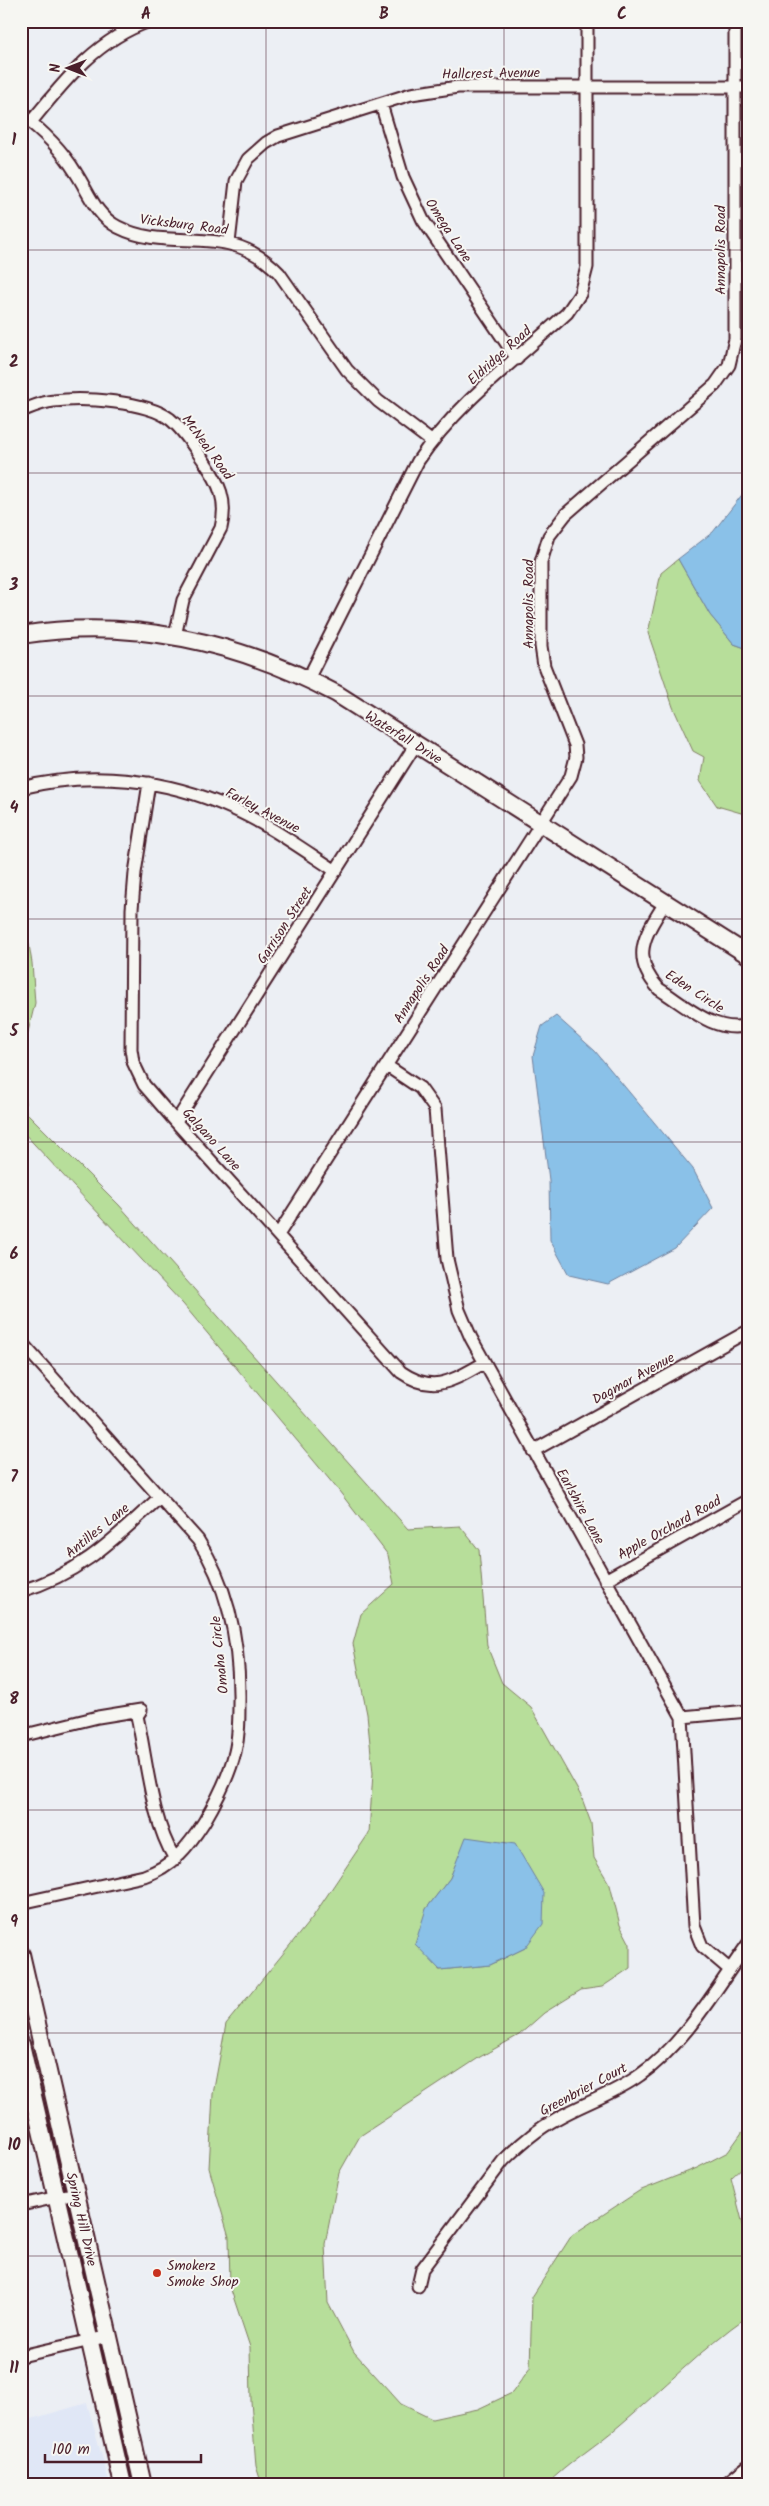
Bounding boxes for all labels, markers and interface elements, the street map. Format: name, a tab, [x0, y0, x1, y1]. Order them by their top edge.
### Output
text: A	[141, 2, 151, 27]
text: B	[379, 2, 389, 27]
text: C	[617, 2, 627, 27]
north arrow	[42, 42, 92, 92]
street label: Hallcrest Avenue	[442, 62, 541, 86]
text: N	[45, 63, 67, 72]
text: 1	[12, 128, 17, 153]
street label: Omega Lane	[419, 194, 478, 268]
street label: Annapolis Road	[710, 204, 732, 295]
street label: Vicksburg Road	[139, 209, 230, 241]
street label: Eldridge Road	[463, 320, 538, 391]
text: 2	[9, 350, 19, 375]
street label: McNeal Road	[176, 410, 239, 486]
street label: Annapolis Road	[518, 558, 540, 649]
text: 3	[9, 573, 19, 598]
street label: Waterfall Drive	[361, 705, 447, 771]
street label: Farley Avenue	[221, 782, 304, 840]
text: 4	[10, 796, 19, 821]
street label: Garrison Street	[251, 882, 319, 969]
street label: Annapolis Road	[388, 940, 456, 1028]
street label: Eden Circle	[660, 964, 729, 1020]
text: 5	[9, 1019, 20, 1044]
street label: Galgano Lane	[177, 1103, 246, 1177]
text: 6	[10, 1242, 19, 1267]
street label: Dagmar Avenue	[588, 1347, 679, 1411]
street label: Earlshire Lane	[550, 1464, 610, 1549]
text: 7	[10, 1465, 18, 1490]
street label: Apple Orchard Road	[613, 1490, 726, 1566]
street label: Antilles Lane	[61, 1497, 135, 1564]
street label: Omaha Circle	[205, 1614, 235, 1695]
text: 8	[9, 1687, 19, 1712]
text: 9	[10, 1910, 18, 1935]
street label: Greenbrier Court	[536, 2057, 632, 2122]
text: 10	[7, 2133, 21, 2158]
street label: Spring Hill Drive	[59, 2170, 103, 2269]
place label: Smokerz Smoke Shop	[167, 2255, 239, 2293]
marker: Smokerz Smoke Shop	[151, 2267, 163, 2279]
text: 11	[9, 2356, 19, 2381]
scale bar	[45, 2431, 201, 2463]
text: 100 m	[52, 2438, 90, 2462]

